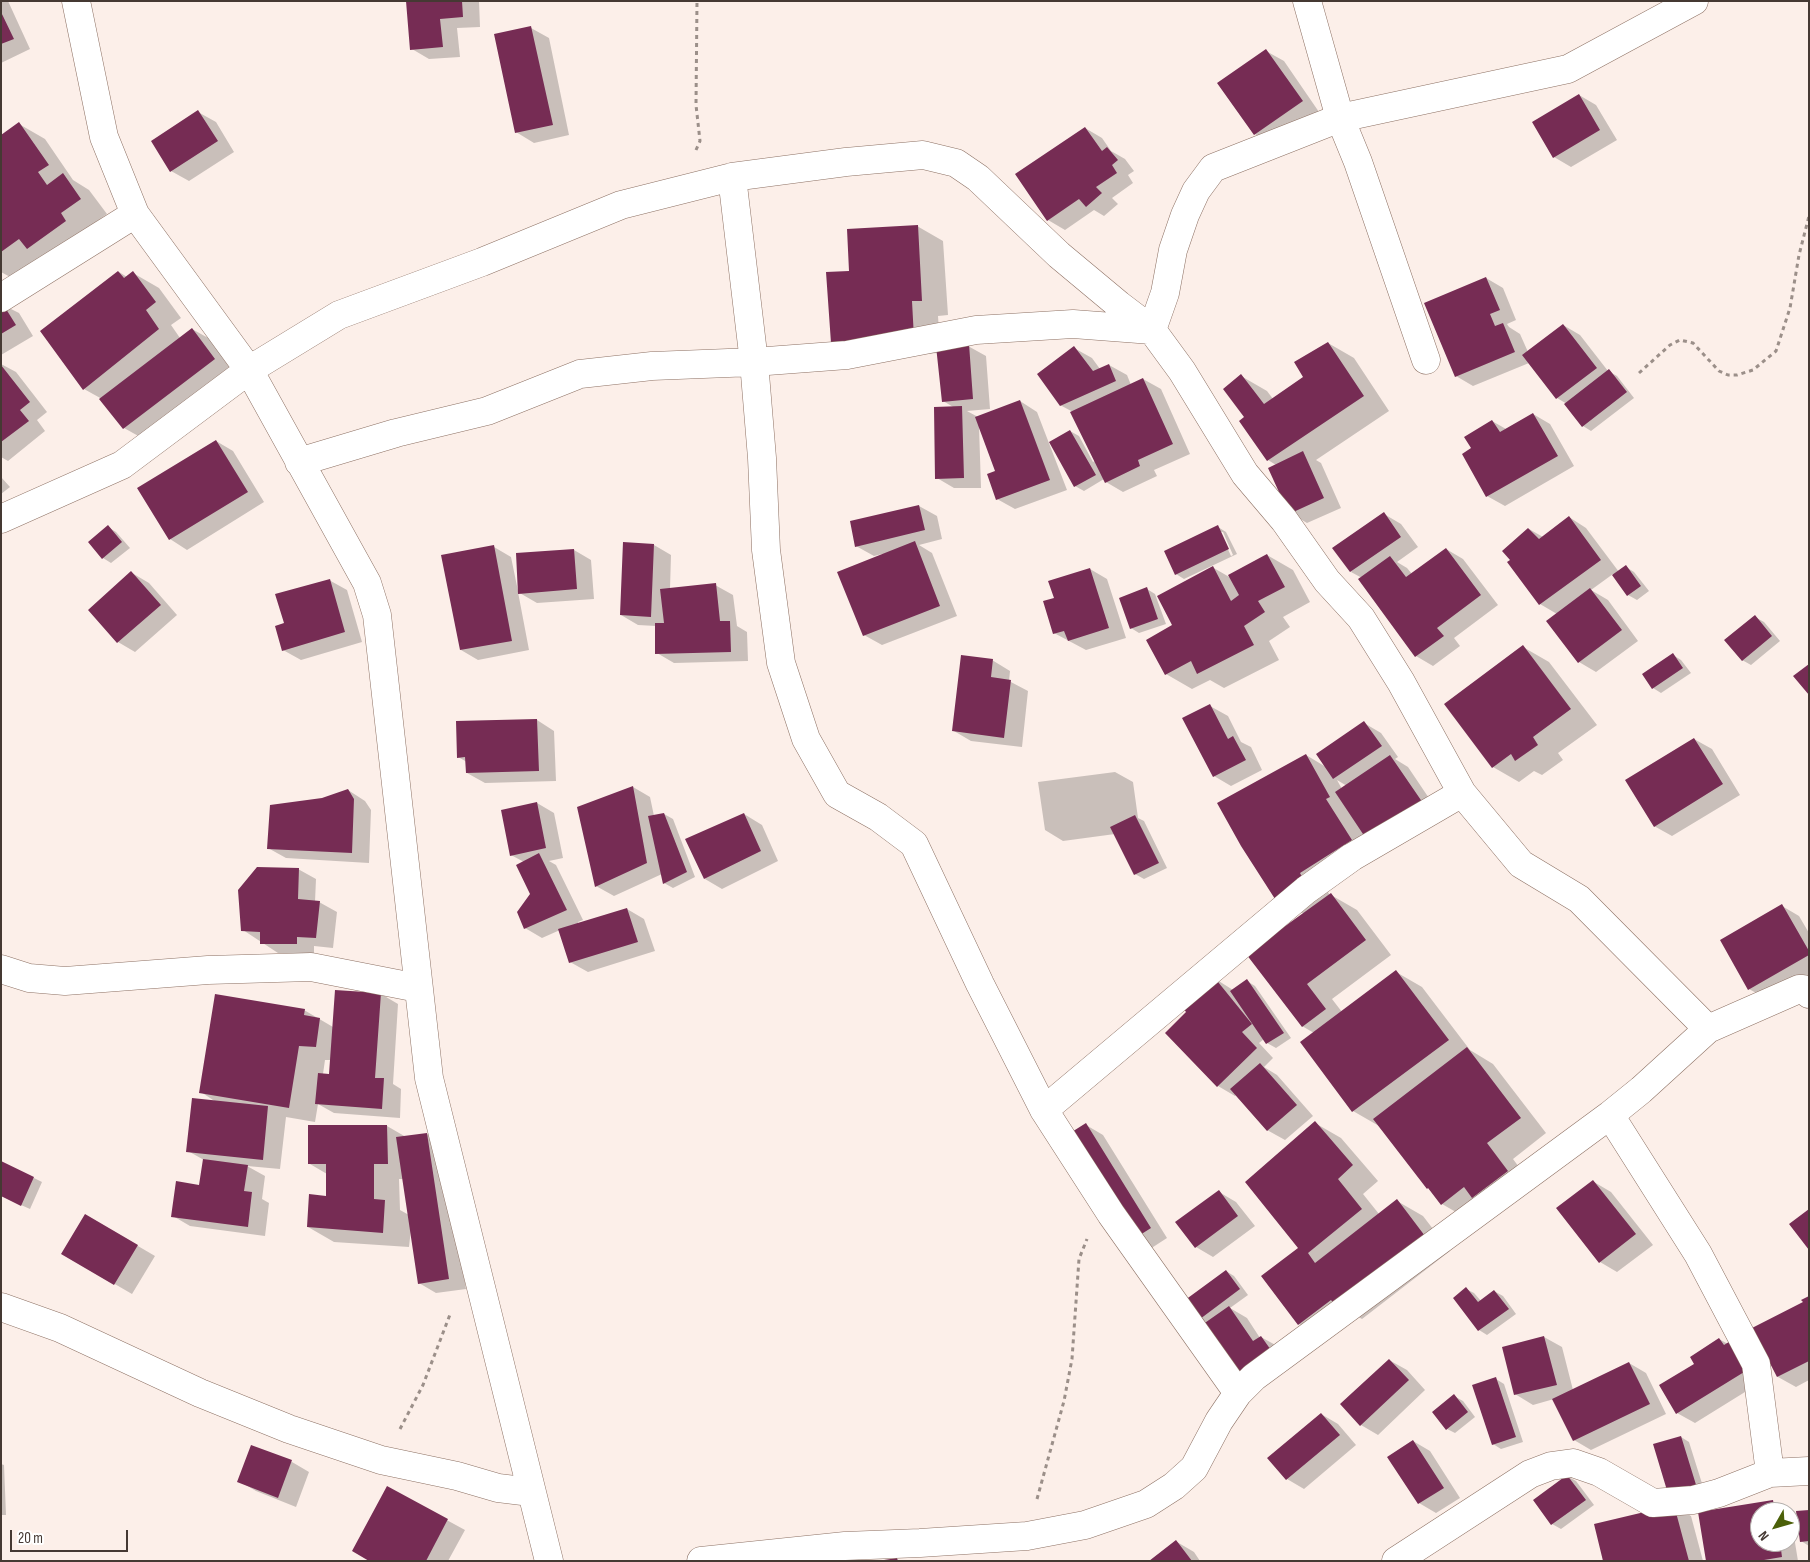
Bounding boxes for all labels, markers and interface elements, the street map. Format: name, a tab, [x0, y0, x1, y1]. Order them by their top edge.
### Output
north arrow	[1750, 1502, 1800, 1552]
scale bar	[12, 1520, 130, 1552]
text: N	[1755, 1528, 1773, 1544]
text: 20 m	[18, 1529, 43, 1548]

